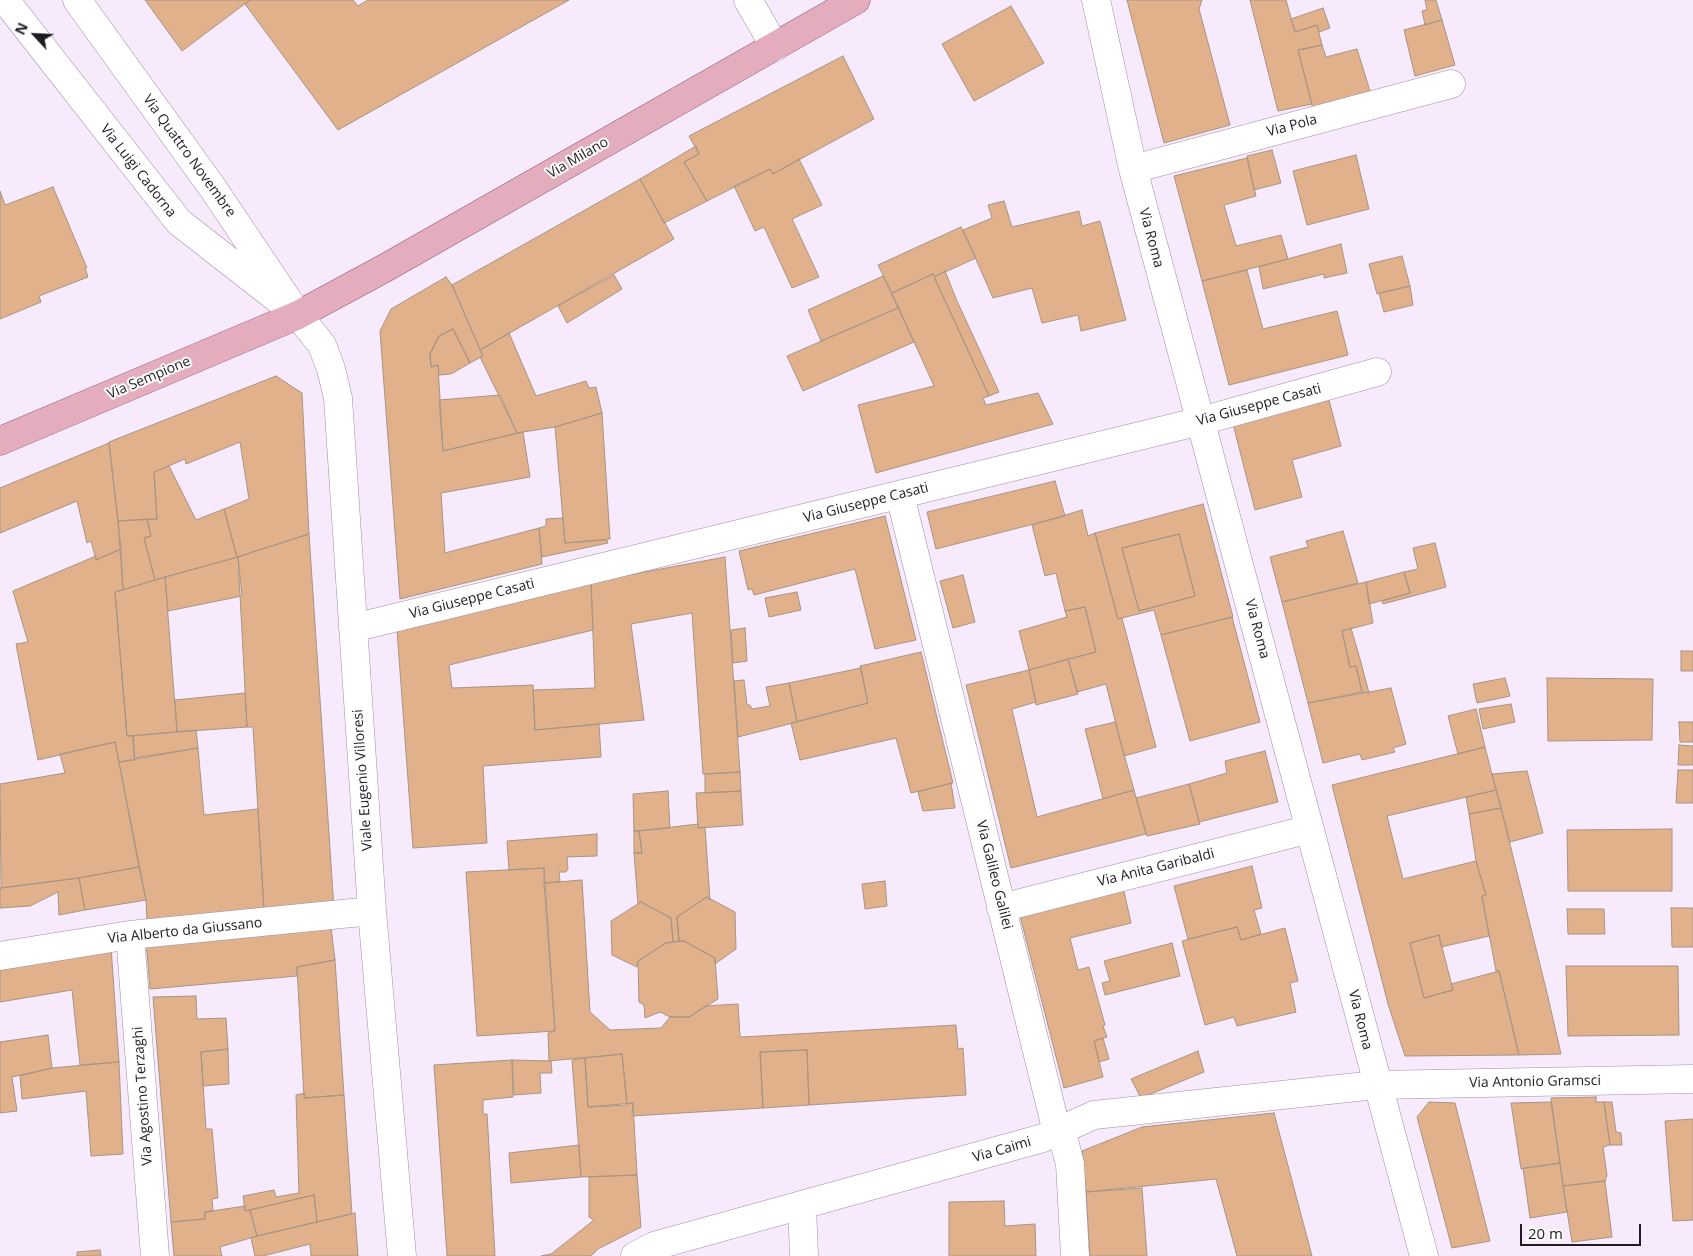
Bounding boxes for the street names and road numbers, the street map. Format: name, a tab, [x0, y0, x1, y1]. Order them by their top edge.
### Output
street label: Via Quattro Novembre	[139, 92, 239, 220]
street label: Via Pola	[1265, 111, 1319, 141]
street label: Via Luigi Cadorna	[97, 121, 179, 221]
street label: Via Milano	[544, 134, 612, 182]
street label: Via Roma	[1135, 206, 1167, 270]
street label: Via Sempione	[105, 353, 193, 403]
street label: Via Giuseppe Casati	[1195, 380, 1323, 430]
street label: Via Giuseppe Casati	[802, 479, 930, 527]
street label: Via Giuseppe Casati	[408, 575, 536, 623]
street label: Via Roma	[1241, 597, 1273, 661]
street label: Viale Eugenio Villoresi	[350, 709, 376, 851]
street label: Via Galileo Galilei	[972, 819, 1016, 931]
street label: Via Anita Garibaldi	[1096, 845, 1216, 891]
street label: Via Alberto da Giussano	[107, 915, 263, 947]
street label: Via Roma	[1344, 988, 1376, 1052]
street label: Via Agostino Terzaghi	[130, 1026, 156, 1166]
street label: Via Antonio Gramsci	[1469, 1072, 1601, 1092]
street label: Via Caimi	[971, 1134, 1033, 1166]

